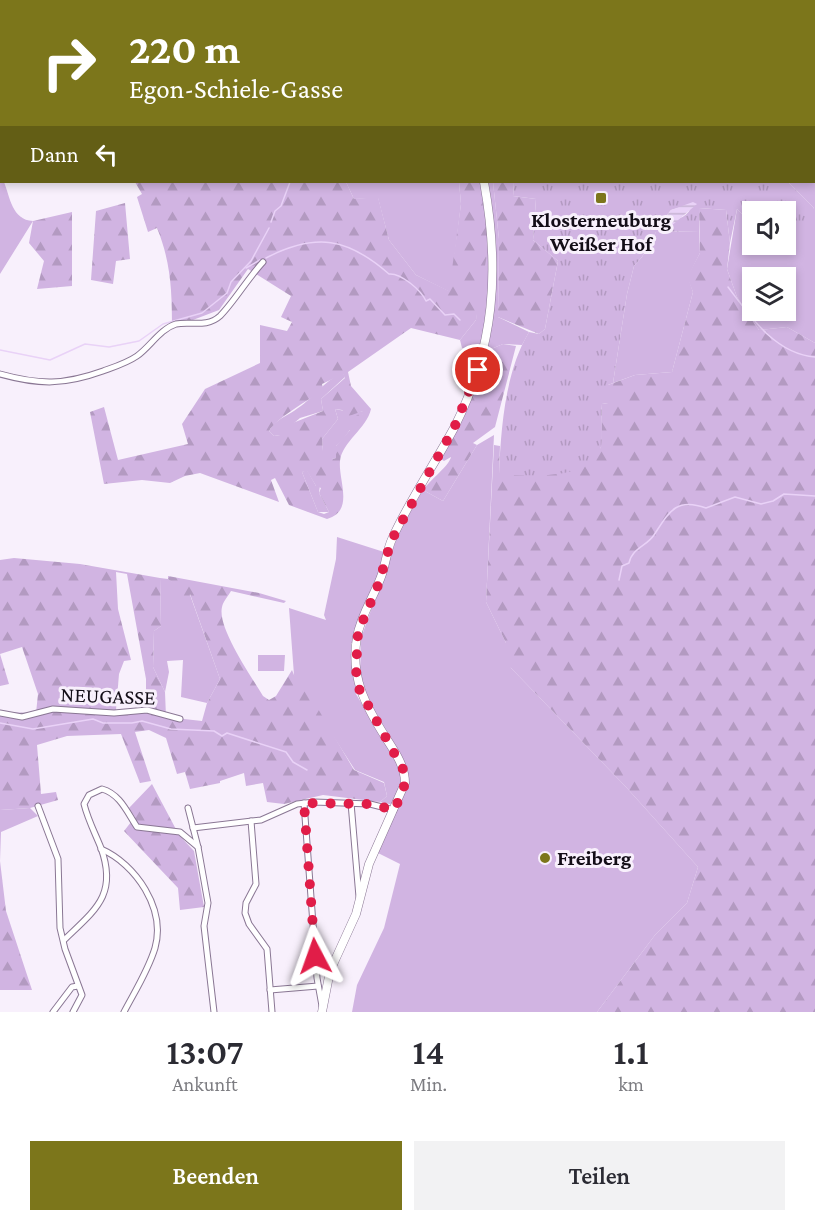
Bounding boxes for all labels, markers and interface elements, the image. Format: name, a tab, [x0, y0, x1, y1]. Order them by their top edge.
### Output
icon: right	[30, 24, 108, 102]
text: 220 m	[129, 25, 240, 72]
text: Egon-Schiele-Gasse	[129, 74, 343, 104]
icon: left	[90, 138, 123, 171]
text: Dann	[30, 142, 78, 167]
marker: Klosterneuburg Weißer Hof	[594, 191, 608, 205]
map controls	[742, 201, 796, 321]
button: sound	[742, 201, 796, 255]
place label: Klosterneuburg Weißer Hof	[531, 208, 671, 256]
button: layers	[742, 267, 796, 321]
pin	[452, 344, 503, 395]
icon: arrive	[461, 353, 494, 386]
street label: NEUGASSE	[60, 682, 156, 710]
place label: Freiberg	[557, 846, 632, 870]
marker: Freiberg	[538, 851, 552, 865]
position arrow	[283, 924, 347, 988]
text: 13:07	[166, 1032, 244, 1072]
text: 14	[413, 1032, 444, 1072]
text: 1.1	[613, 1032, 649, 1072]
text: Ankunft	[172, 1073, 238, 1095]
text: Min.	[410, 1073, 447, 1095]
text: km	[618, 1073, 644, 1095]
button: Beenden	[30, 1141, 402, 1210]
button: Teilen	[414, 1141, 785, 1210]

